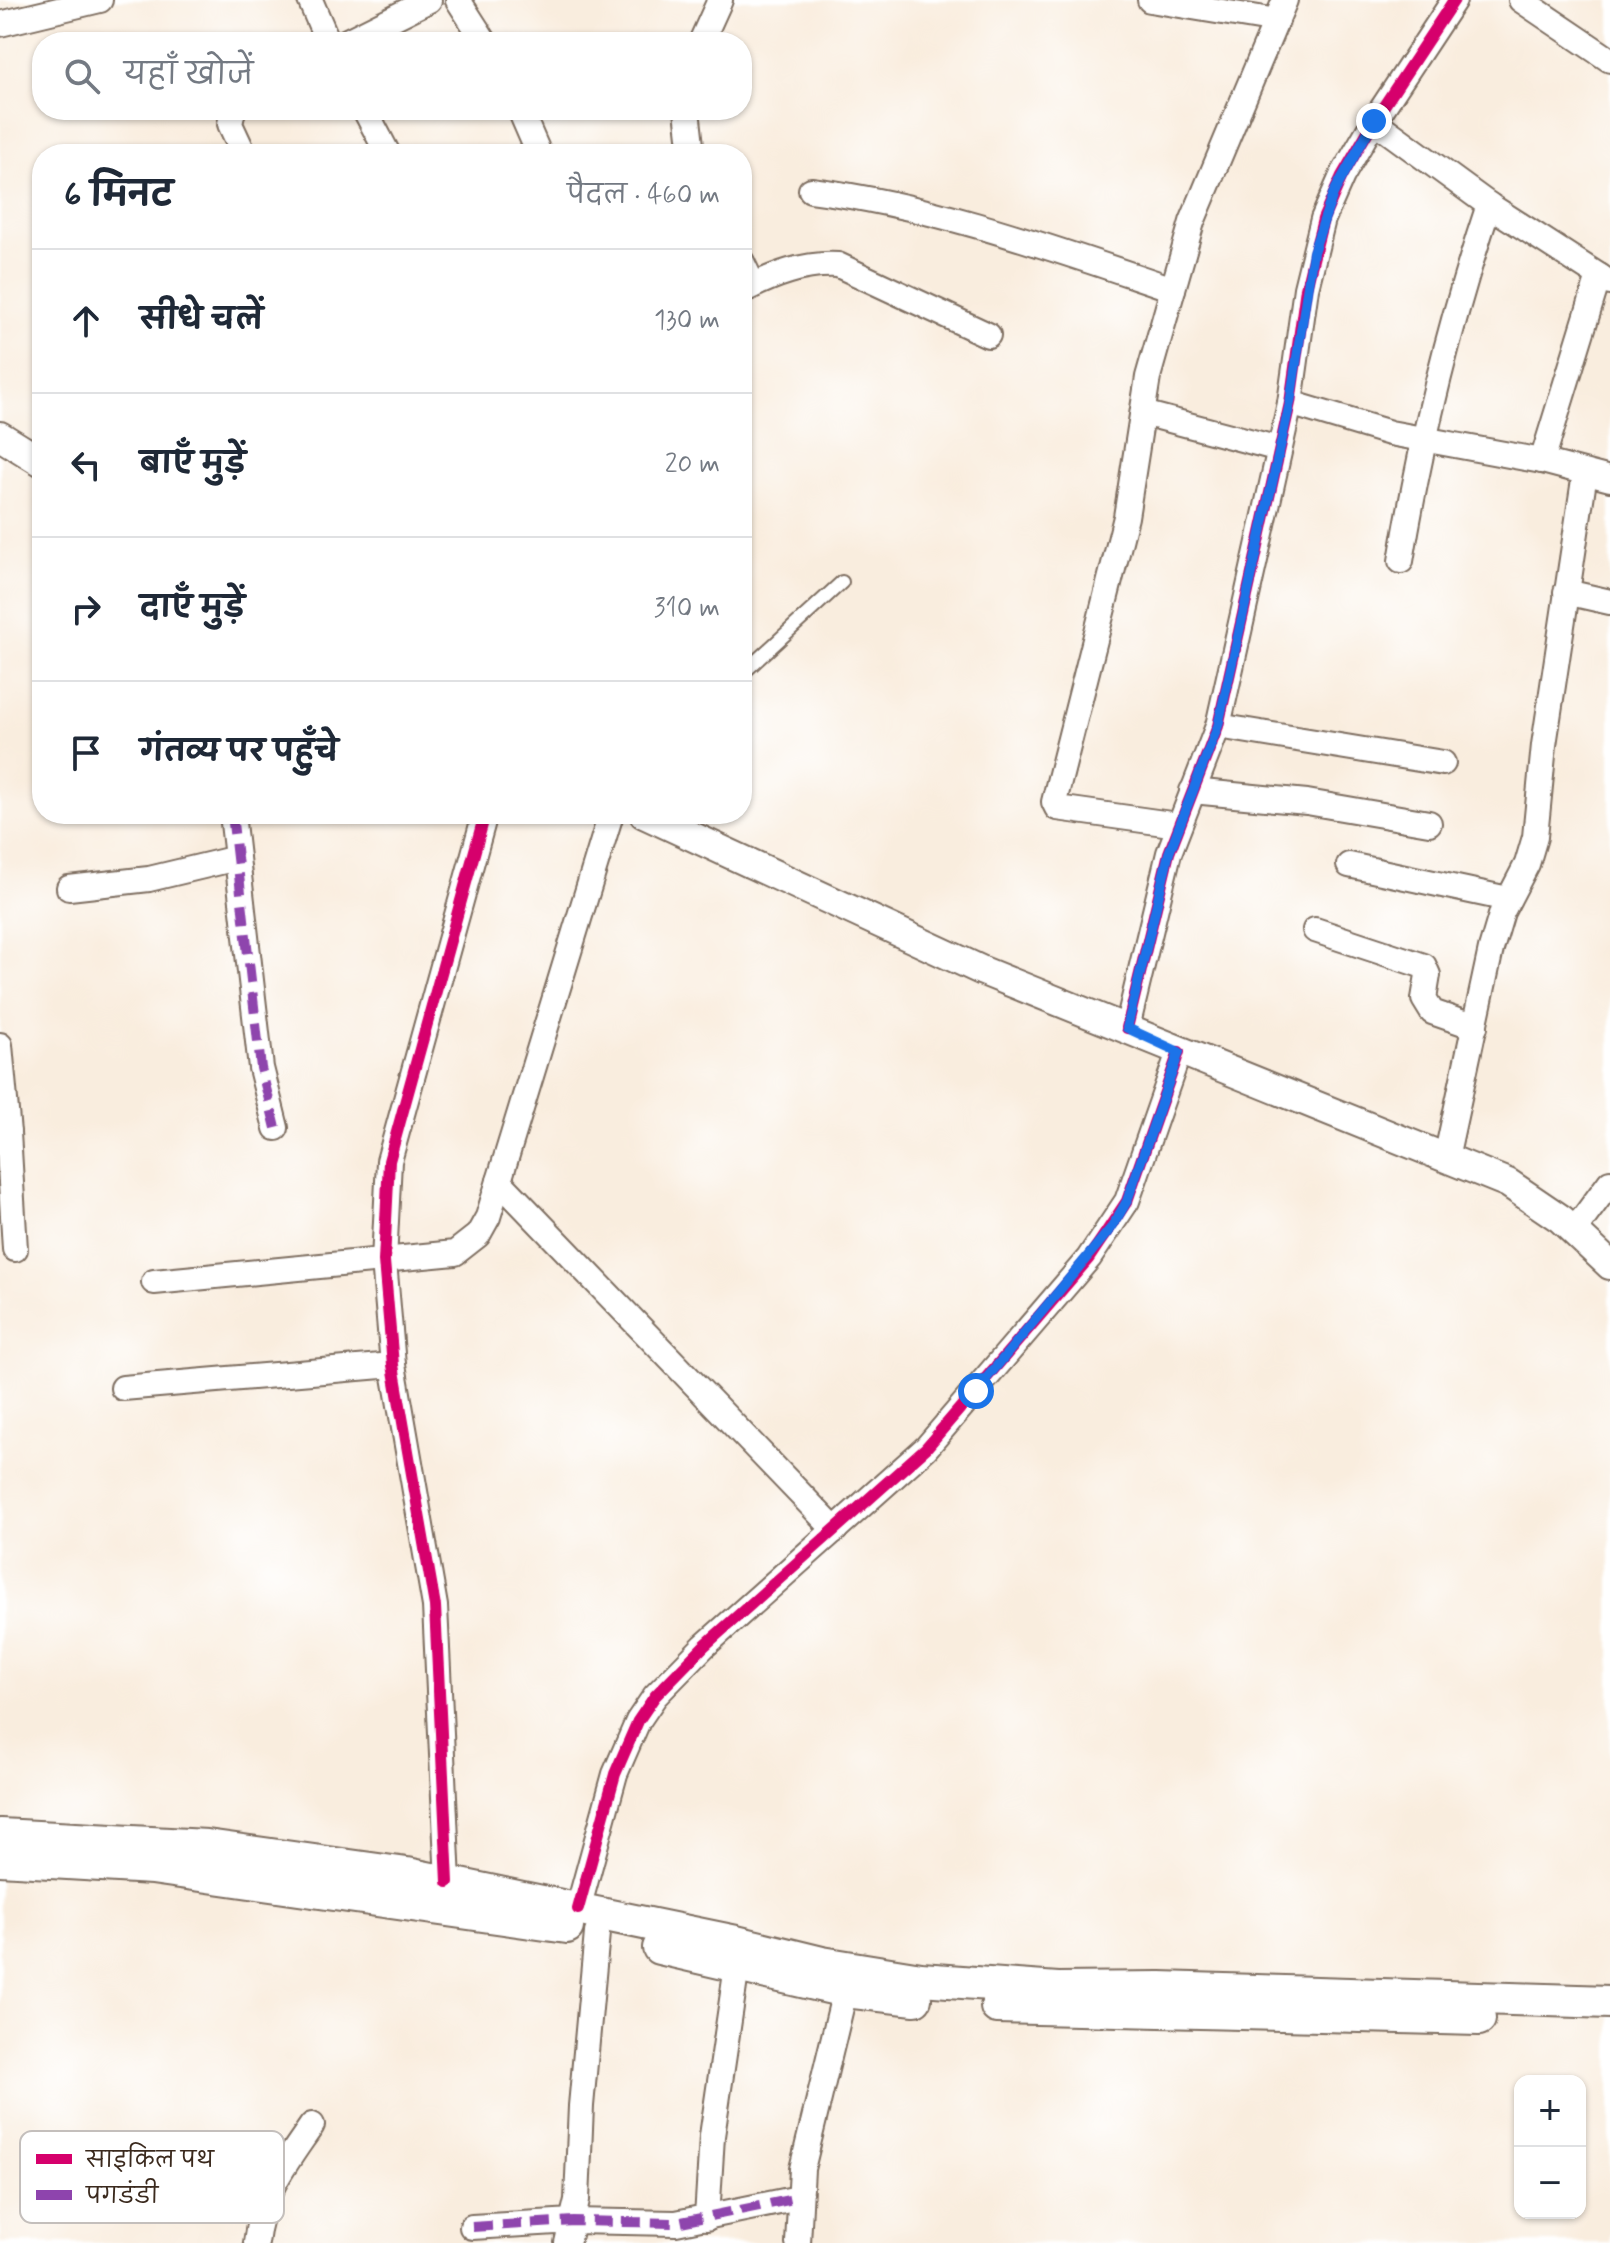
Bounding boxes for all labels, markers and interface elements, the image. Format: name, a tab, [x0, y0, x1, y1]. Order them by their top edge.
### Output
search box	[32, 32, 752, 120]
icon: search	[60, 54, 104, 98]
text: यहाँ खोजें	[124, 56, 253, 95]
route end	[1356, 103, 1392, 139]
text: 6 मिनट	[64, 173, 173, 218]
text: पैदल · 460 m	[567, 179, 720, 213]
icon: ahead	[64, 299, 108, 343]
text: सीधे चलें	[140, 301, 263, 340]
text: 130 m	[654, 304, 720, 338]
icon: left	[64, 443, 108, 487]
text: बाएँ मुड़ें	[140, 445, 246, 484]
text: 20 m	[665, 448, 720, 482]
icon: right	[64, 587, 108, 631]
text: दाएँ मुड़ें	[140, 589, 245, 628]
text: 310 m	[654, 592, 720, 626]
icon: arrive	[64, 731, 108, 775]
text: गंतव्य पर पहुँचे	[140, 733, 339, 772]
route start	[958, 1373, 994, 1409]
map controls	[1514, 2075, 1586, 2219]
button: +	[1514, 2075, 1586, 2147]
legend	[20, 2131, 284, 2223]
text: साइकिल पथ	[85, 2142, 215, 2175]
button: −	[1514, 2147, 1586, 2219]
text: पगडंडी	[85, 2178, 160, 2211]

